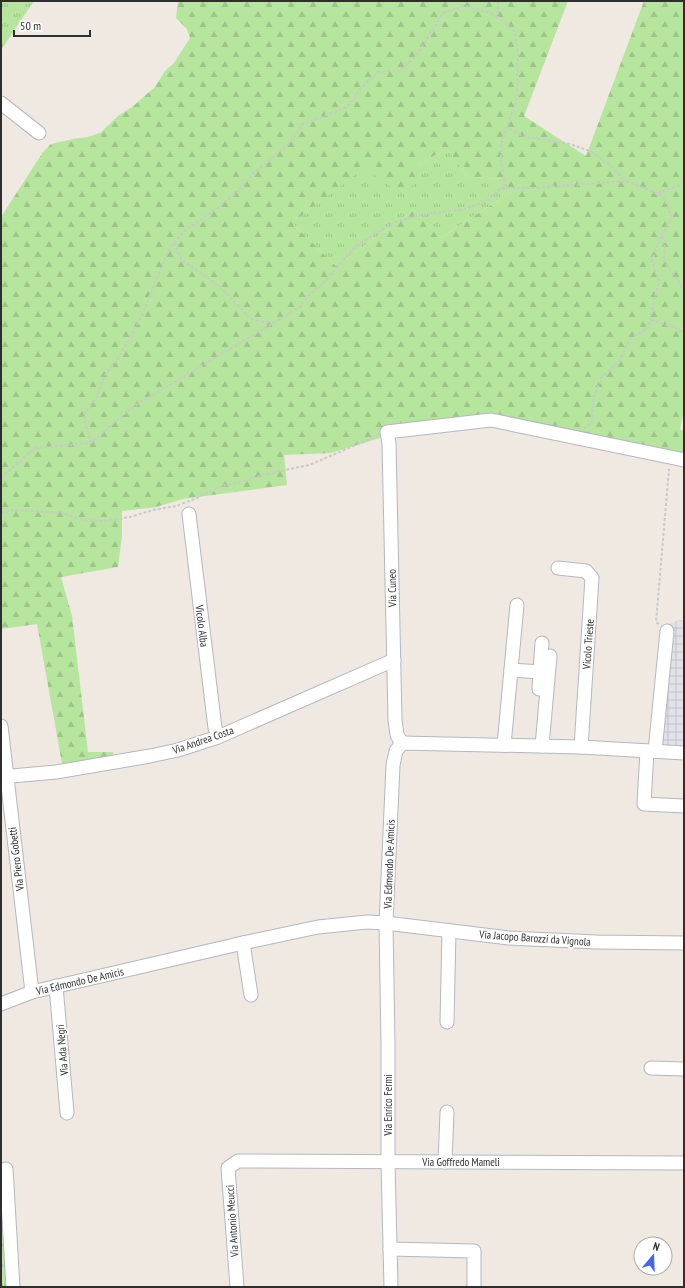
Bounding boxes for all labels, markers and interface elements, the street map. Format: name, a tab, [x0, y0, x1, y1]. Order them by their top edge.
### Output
scale bar	[14, 12, 90, 38]
text: 50 m	[20, 18, 41, 33]
street label: Via Cuneo	[385, 569, 399, 608]
street label: Vicolo Alba	[192, 603, 212, 648]
street label: Vicolo Trieste	[579, 618, 597, 671]
street label: Via Andrea Costa	[170, 723, 235, 757]
street label: Via Edmondo De Amicis	[380, 819, 398, 910]
street label: Via Piero Gobetti	[5, 826, 27, 893]
street label: Via Jacopo Barozzi da Vignola	[478, 927, 591, 949]
street label: Via Edmondo De Amicis	[34, 964, 125, 998]
street label: Via Ada Negri	[53, 1024, 71, 1077]
street label: Via Enrico Fermi	[381, 1074, 395, 1137]
street label: Via Goffredo Mameli	[421, 1155, 500, 1169]
street label: Via Antonio Meucci	[222, 1184, 242, 1259]
north arrow	[633, 1236, 673, 1276]
text: N	[651, 1239, 661, 1254]

